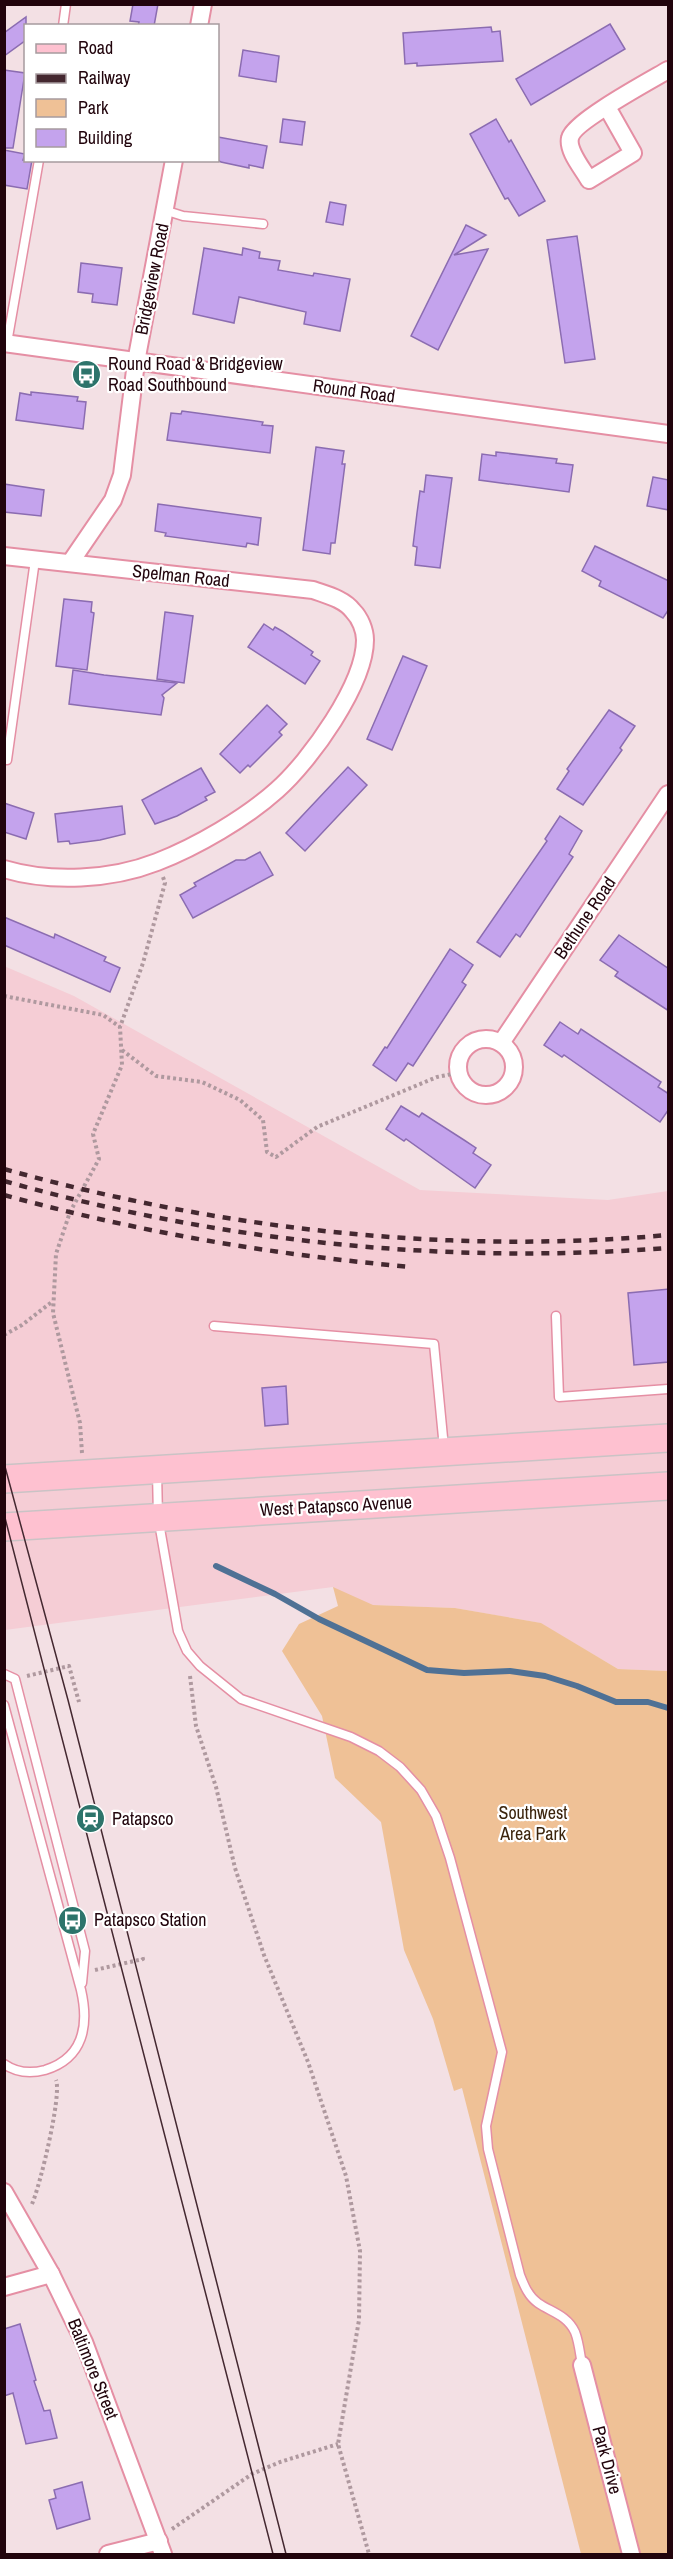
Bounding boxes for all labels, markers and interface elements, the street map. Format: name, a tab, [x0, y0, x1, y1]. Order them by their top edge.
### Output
legend	[24, 24, 219, 162]
text: Road	[78, 35, 113, 60]
text: Railway	[78, 65, 131, 90]
text: Park	[78, 95, 109, 120]
text: Building	[78, 125, 133, 150]
street label: Bridgeview Road	[128, 221, 175, 337]
place label: Round Road & Bridgeview Road Southbound	[108, 351, 283, 397]
bus stop icon: Round Road & Bridgeview Road Southbound	[71, 358, 103, 390]
street label: Round Road	[311, 372, 397, 409]
street label: Spelman Road	[131, 558, 231, 593]
street label: Bethune Road	[548, 872, 621, 964]
street label: West Patapsco Avenue	[259, 1489, 413, 1522]
park label: Southwest Area Park	[499, 1800, 567, 1846]
station icon: Patapsco	[75, 1803, 107, 1835]
place label: Patapsco	[112, 1806, 174, 1831]
bus stop icon: Patapsco Station	[57, 1904, 89, 1936]
place label: Patapsco Station	[94, 1907, 206, 1932]
street label: Baltimore Street	[62, 2315, 125, 2423]
street label: Park Drive	[586, 2423, 629, 2497]

